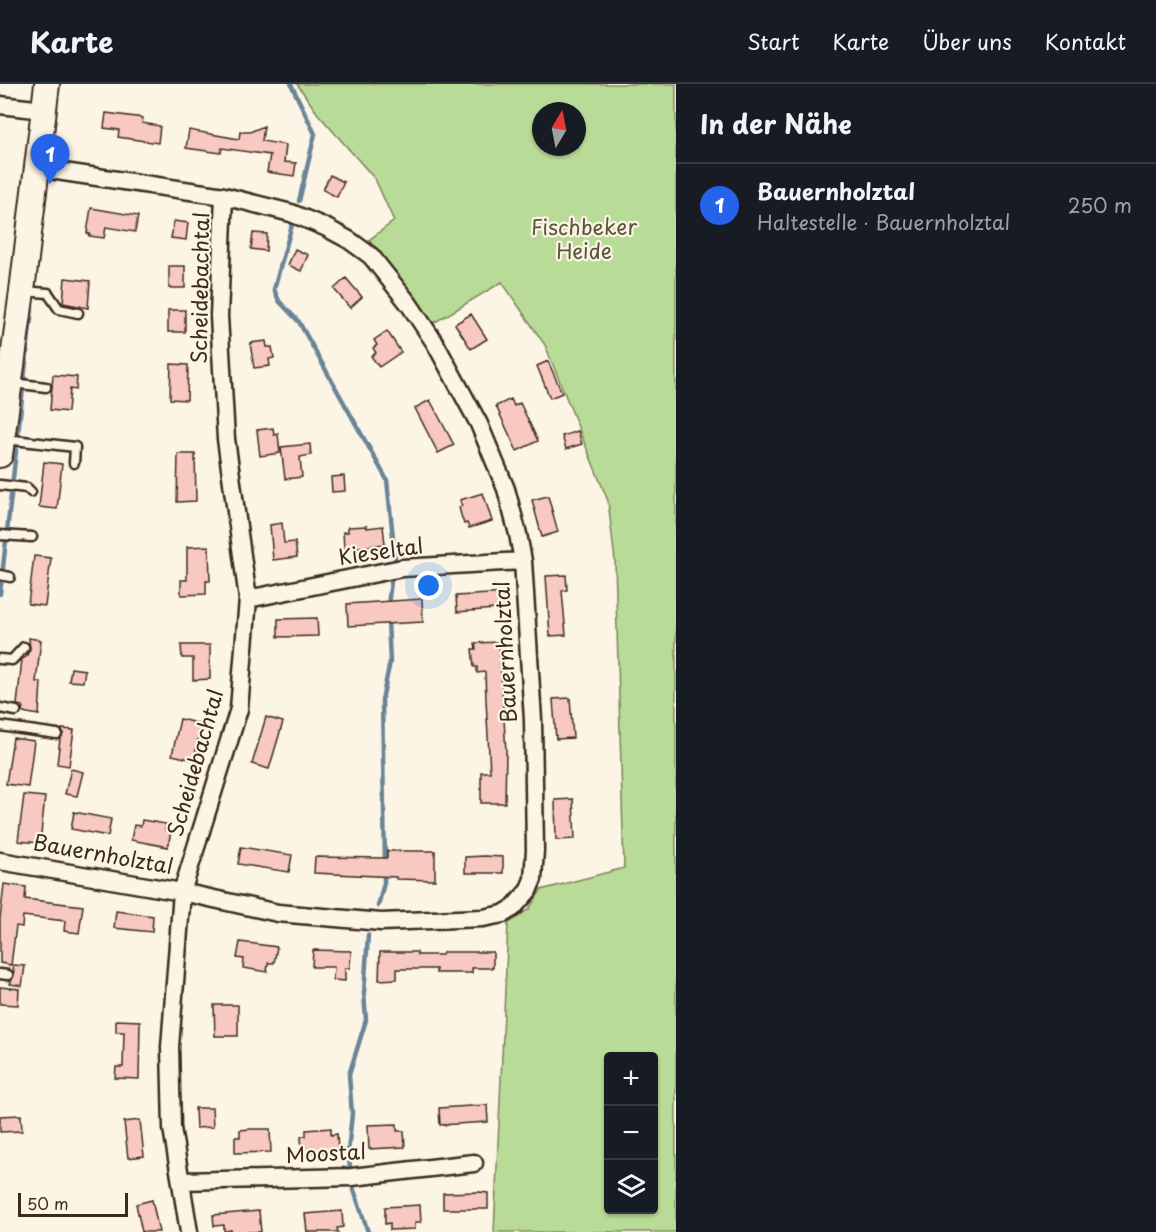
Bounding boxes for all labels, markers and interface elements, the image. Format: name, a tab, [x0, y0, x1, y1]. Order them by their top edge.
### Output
text: Karte	[30, 20, 113, 63]
text: Start	[747, 25, 799, 57]
text: Karte	[832, 25, 889, 57]
text: Über uns	[922, 25, 1012, 57]
text: Kontakt	[1045, 25, 1126, 57]
north arrow	[532, 102, 586, 156]
text: In der Nähe	[700, 104, 852, 143]
pin: 1	[31, 135, 70, 184]
text: Bauernholztal	[757, 174, 915, 207]
text: 1	[715, 190, 724, 220]
text: 250 m	[1068, 190, 1132, 220]
text: Haltestelle · Bauernholztal	[757, 207, 1010, 237]
park label: Fischbeker Heide	[531, 210, 637, 266]
street label: Scheidebachtal	[182, 212, 216, 364]
street label: Kieseltal	[336, 528, 425, 572]
your location	[414, 571, 443, 600]
street label: Bauernholztal	[484, 580, 524, 724]
street label: Scheidebachtal	[158, 685, 230, 840]
street label: Bauernholztal	[31, 825, 176, 881]
map controls	[604, 1052, 658, 1214]
button: +	[604, 1052, 658, 1106]
button: −	[604, 1106, 658, 1160]
street label: Moostal	[285, 1134, 367, 1170]
button: layers	[604, 1160, 658, 1214]
scale bar	[18, 1190, 128, 1218]
text: 50 m	[27, 1191, 68, 1215]

